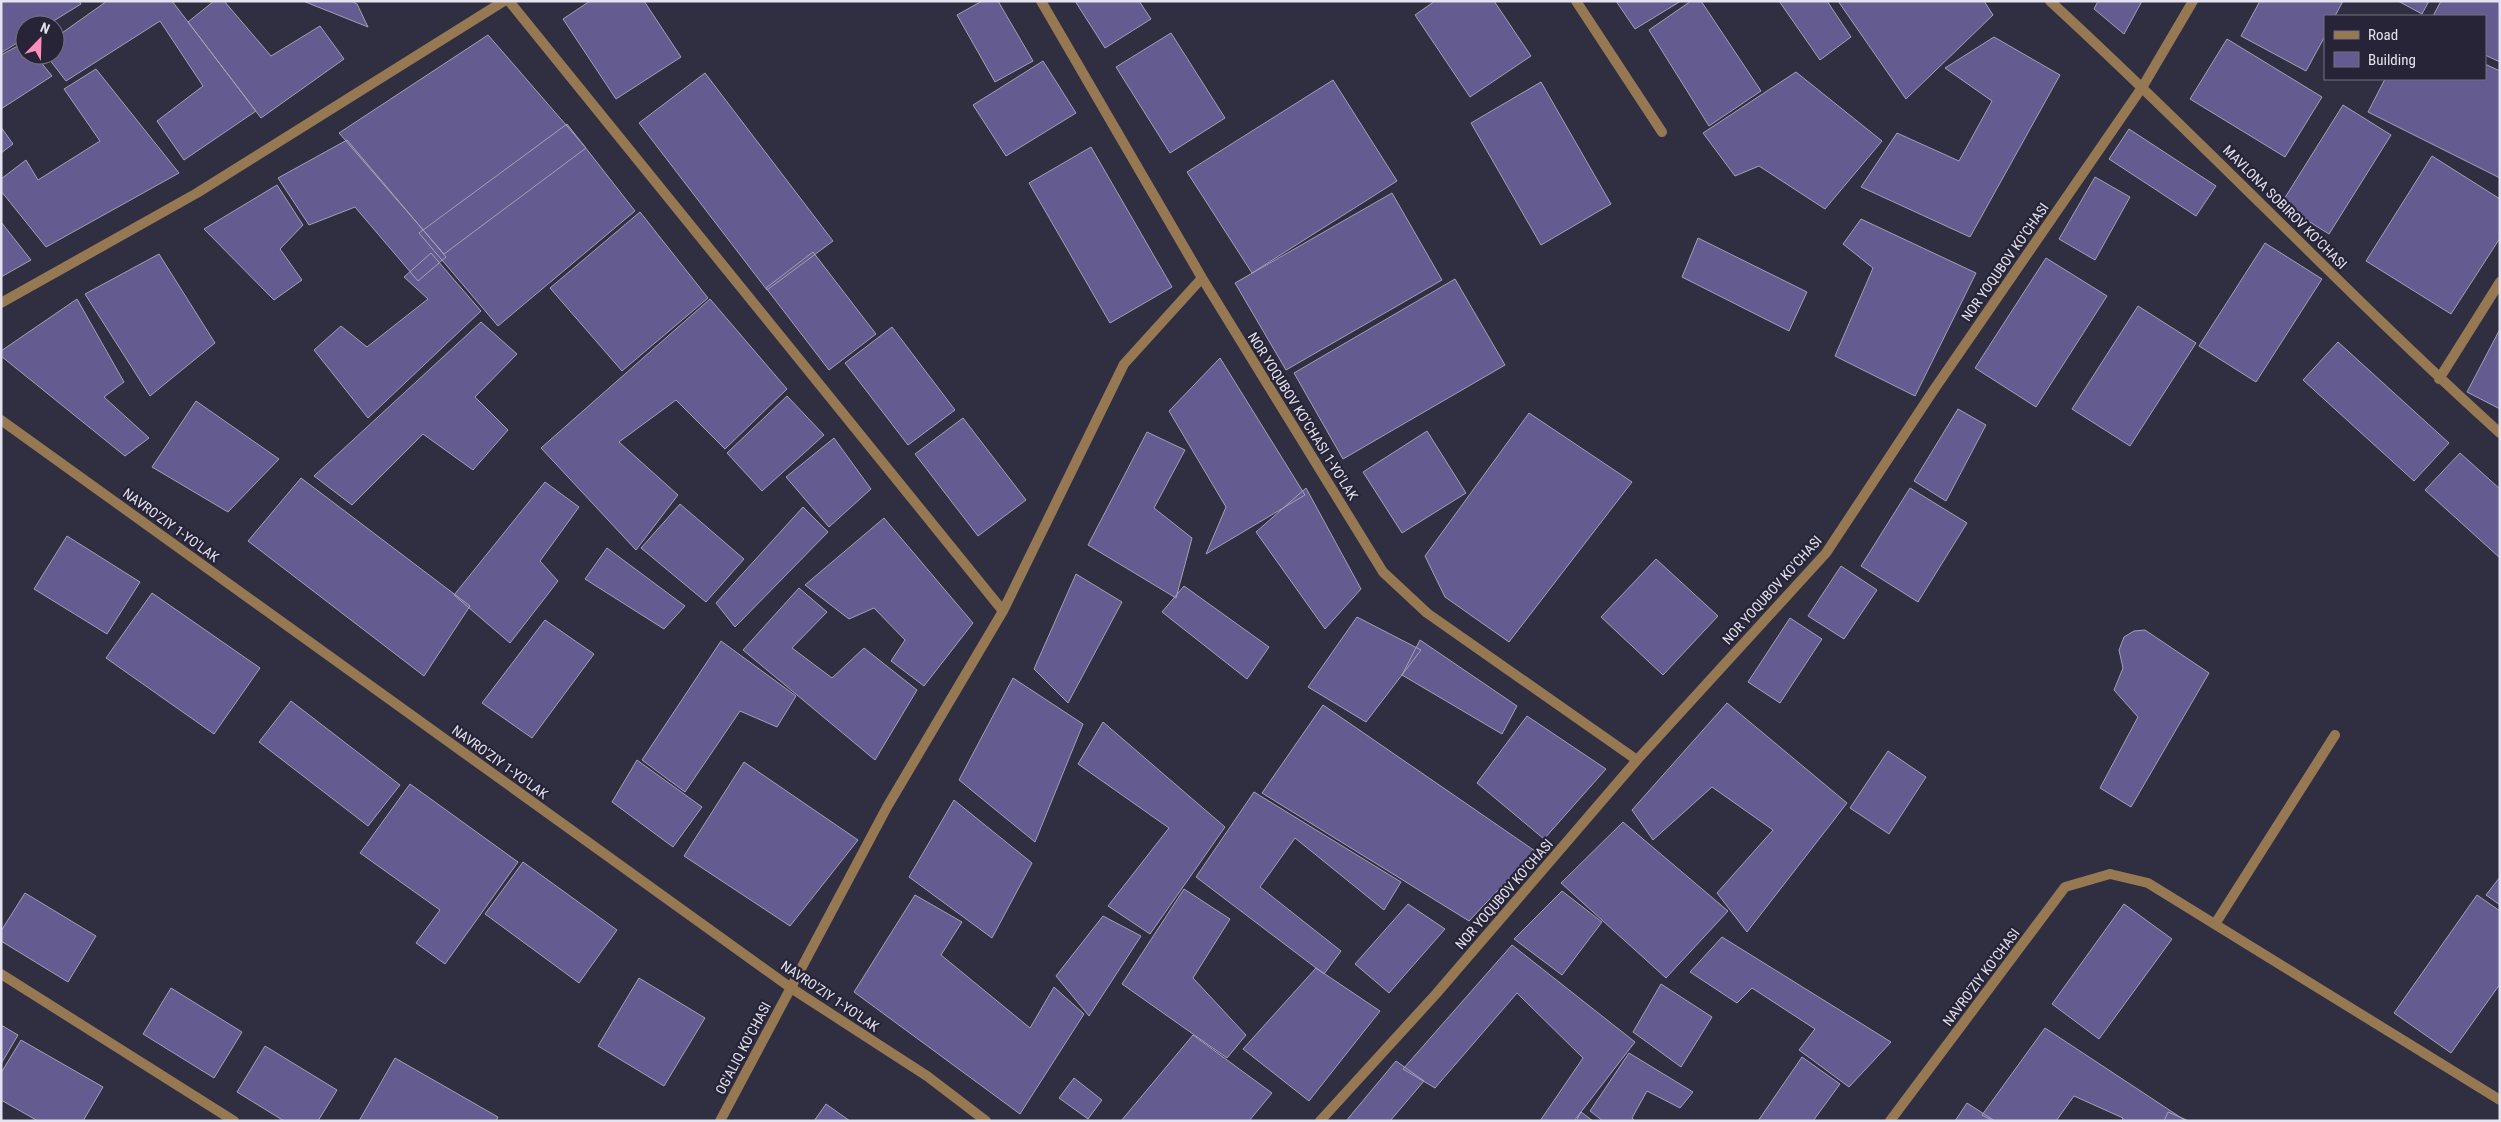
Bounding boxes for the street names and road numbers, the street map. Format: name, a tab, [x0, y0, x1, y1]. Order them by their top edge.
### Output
street label: MAVLONA SOBIROV KO'CHASI	[2220, 142, 2350, 272]
street label: NOR YOQUBOV KO'CHASI	[1958, 200, 2052, 324]
street label: NOR YOQUBOV KO'CHASI 1-YO'LAK	[1245, 329, 1362, 503]
street label: NAVRO'ZIY 1-YO'LAK	[120, 485, 222, 565]
street label: NOR YOQUBOV KO'CHASI	[1719, 532, 1825, 648]
street label: NAVRO'ZIY 1-YO'LAK	[449, 722, 551, 802]
street label: NOR YOQUBOV KO'CHASI	[1452, 836, 1556, 952]
street label: NAVRO'ZIY KO'CHASI	[1939, 925, 2023, 1029]
street label: NAVRO'ZIY 1-YO'LAK	[778, 957, 882, 1035]
street label: OG'ALIQ KO'CHASI	[712, 999, 774, 1097]

